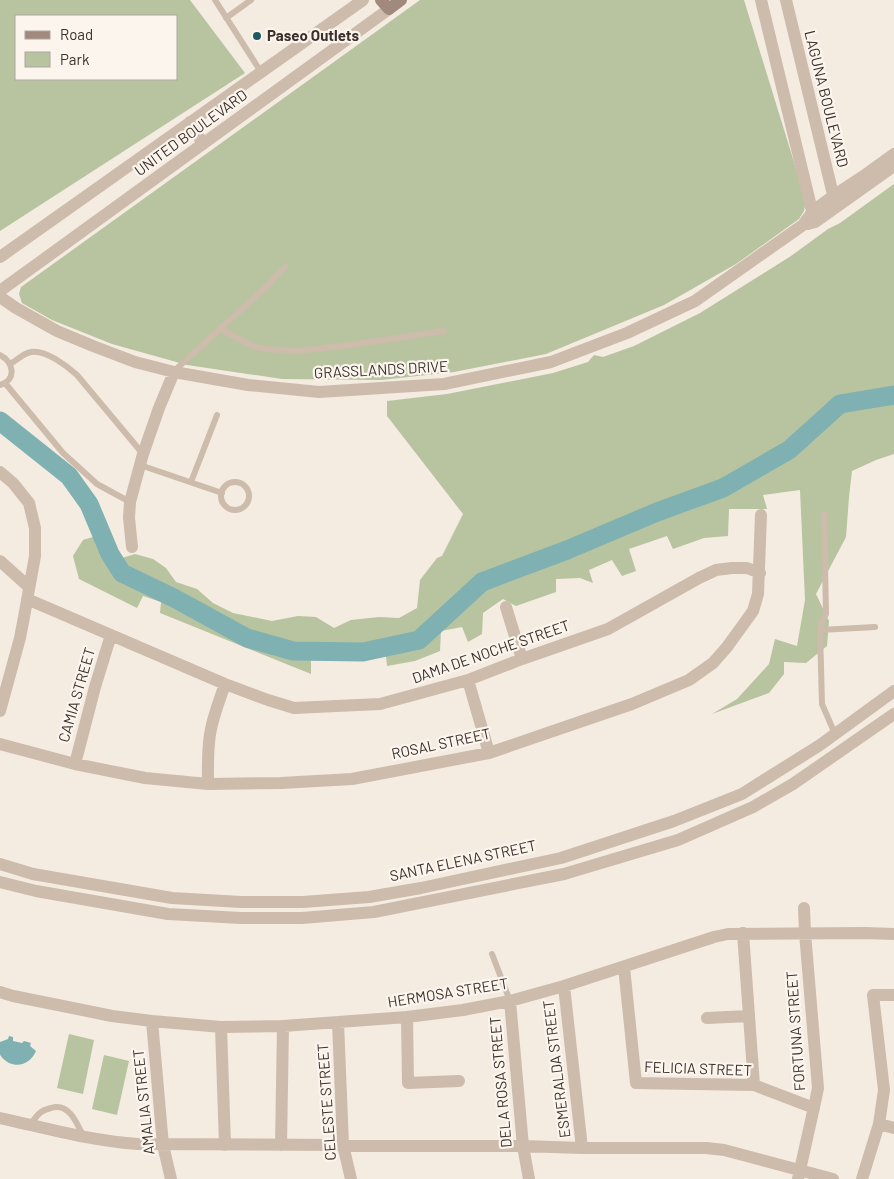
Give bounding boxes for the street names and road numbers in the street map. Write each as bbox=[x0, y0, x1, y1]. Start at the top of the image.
street label: LAGUNA BOULEVARD bbox=[801, 28, 853, 169]
street label: UNITED BOULEVARD bbox=[131, 85, 250, 179]
street label: GRASSLANDS DRIVE bbox=[313, 356, 448, 382]
street label: DAMA DE NOCHE STREET bbox=[409, 616, 572, 687]
street label: CAMIA STREET bbox=[54, 645, 98, 744]
street label: ROSAL STREET bbox=[390, 724, 492, 762]
street label: SANTA ELENA STREET bbox=[388, 836, 538, 884]
street label: FORTUNA STREET bbox=[782, 970, 808, 1092]
street label: HERMOSA STREET bbox=[386, 974, 509, 1010]
street label: ESMERALDA STREET bbox=[539, 999, 573, 1139]
street label: DELA ROSA STREET bbox=[485, 1016, 515, 1149]
street label: CELESTE STREET bbox=[313, 1043, 339, 1161]
street label: AMALIA STREET bbox=[128, 1048, 158, 1156]
street label: FELICIA STREET bbox=[644, 1057, 752, 1079]

